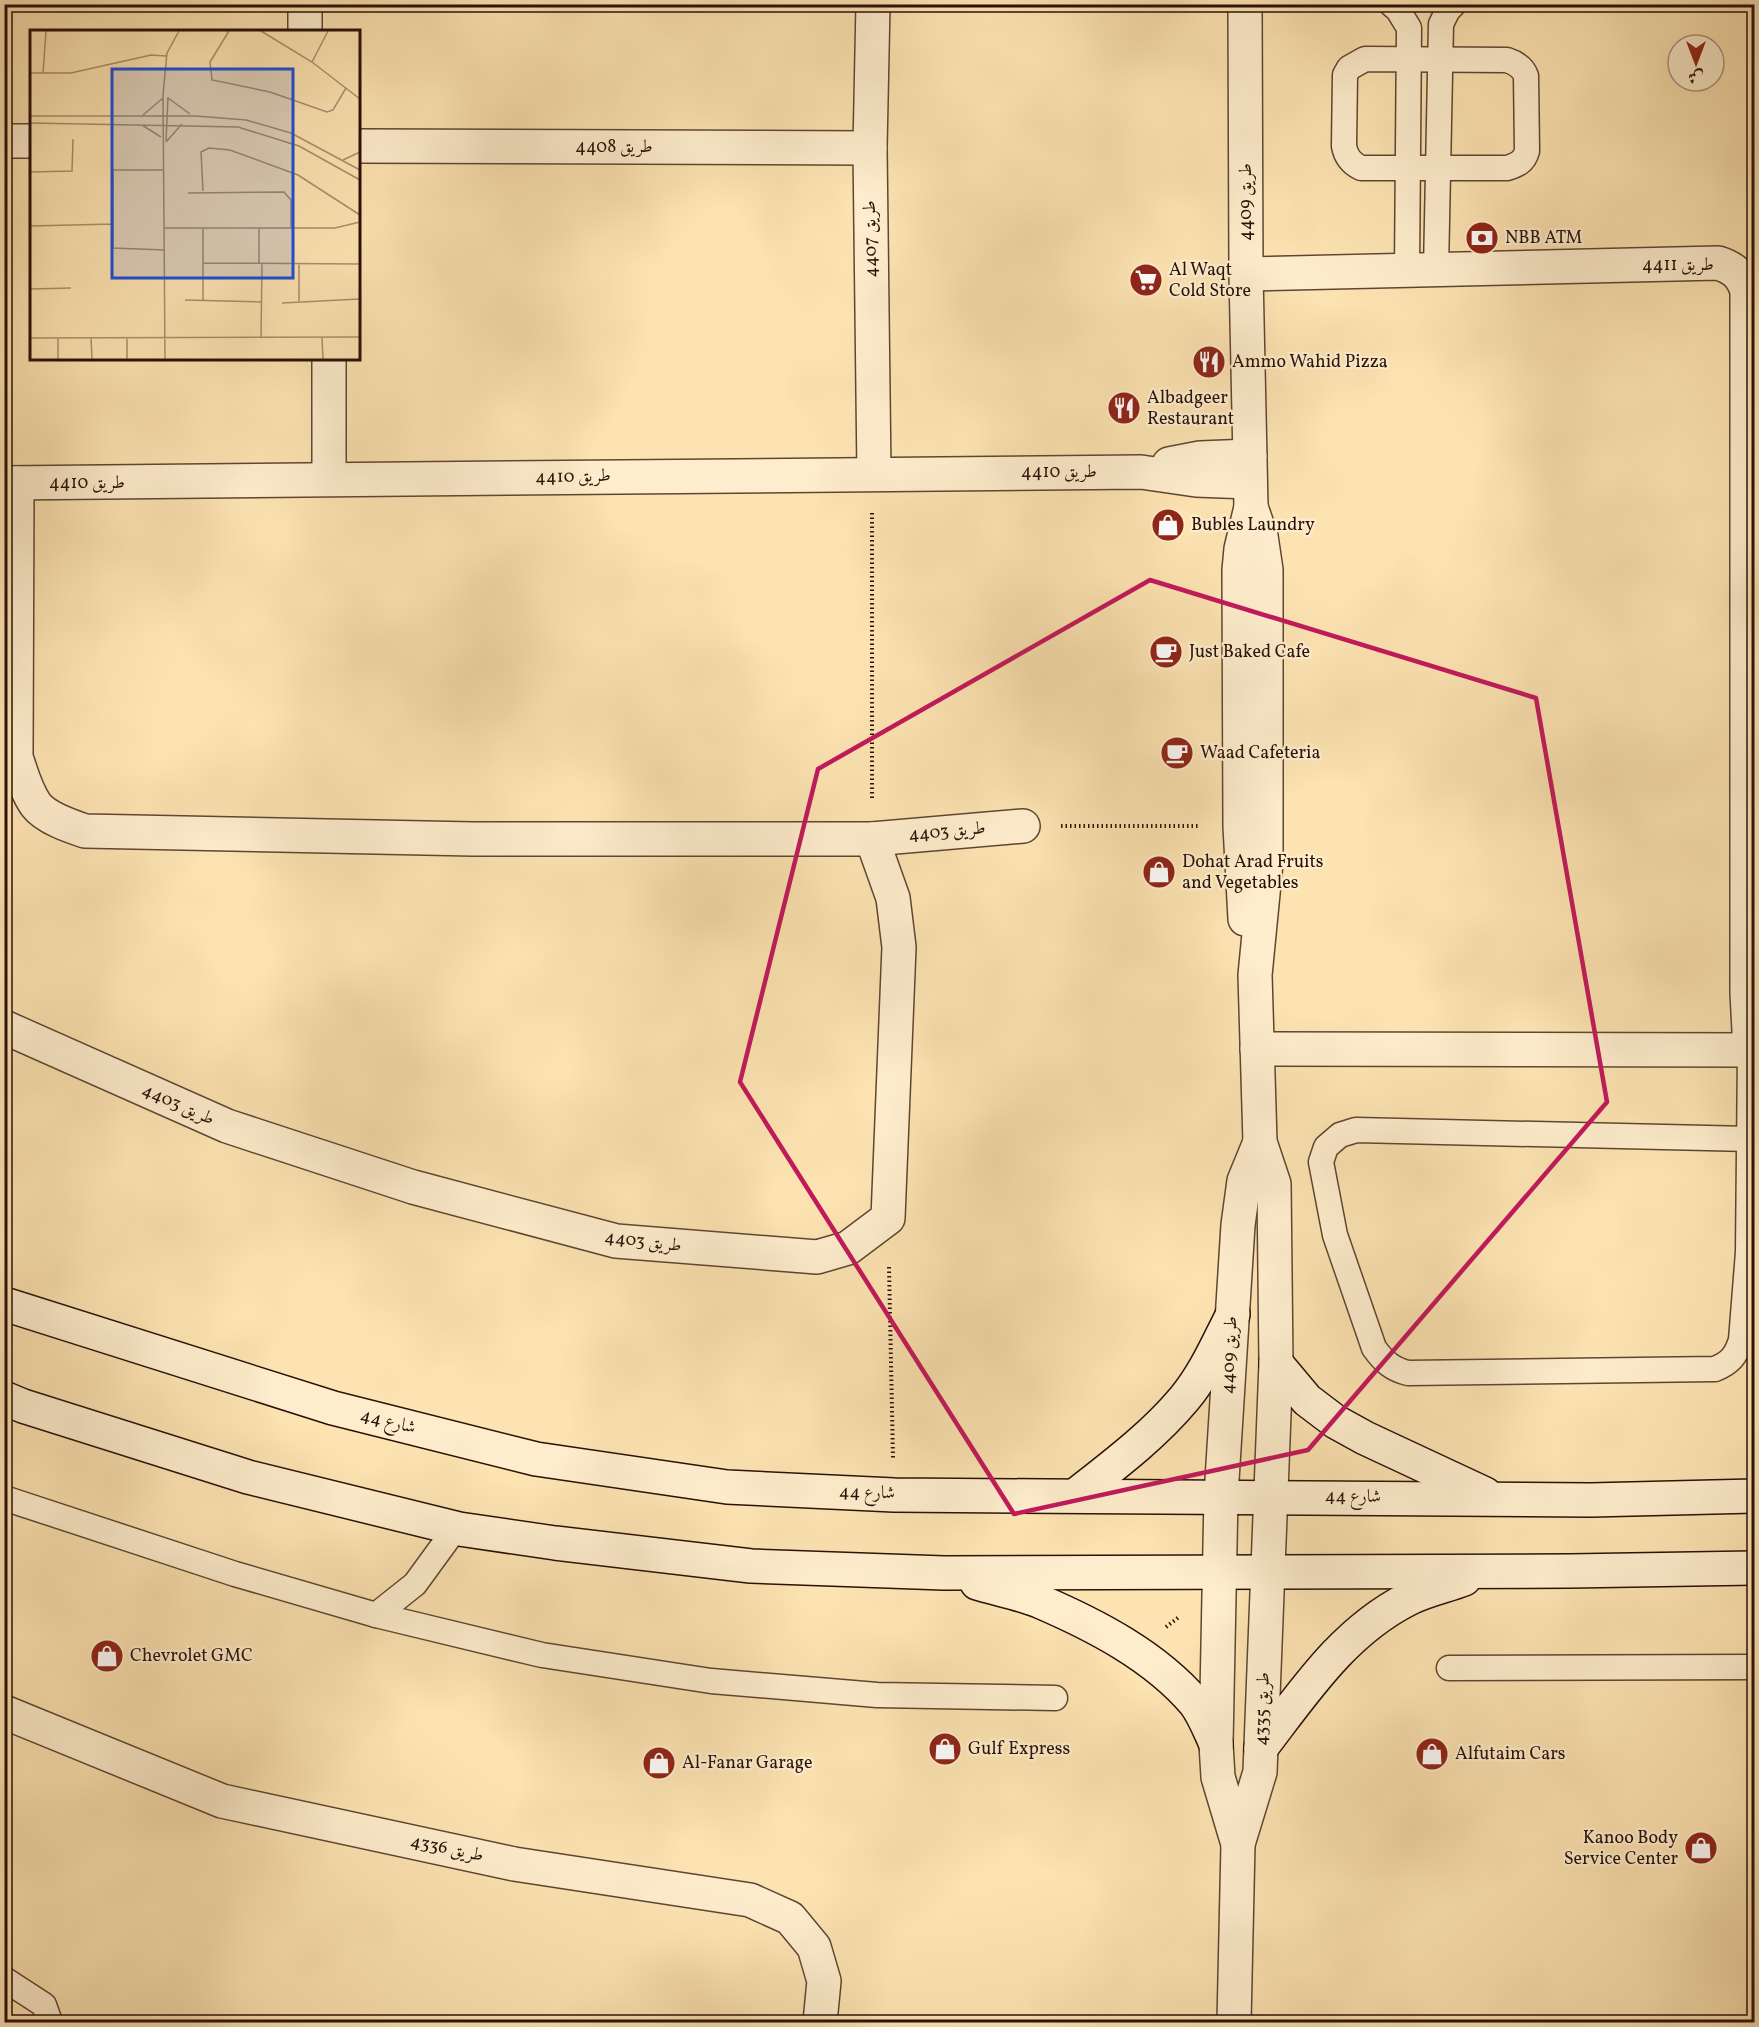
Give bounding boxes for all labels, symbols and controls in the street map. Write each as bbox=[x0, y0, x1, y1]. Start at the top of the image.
inset map bbox=[30, 30, 360, 360]
north arrow bbox=[1666, 33, 1726, 93]
text: ش bbox=[1688, 65, 1704, 87]
street label: طريق 4408 bbox=[575, 135, 653, 160]
street label: طريق 4409 bbox=[1234, 163, 1259, 241]
street label: طريق 4407 bbox=[858, 200, 884, 278]
bank icon: NBB ATM bbox=[1464, 220, 1500, 256]
place label: NBB ATM bbox=[1505, 226, 1583, 251]
street label: طريق 4411 bbox=[1642, 253, 1714, 278]
place label: Al Waqt Cold Store bbox=[1169, 258, 1251, 304]
supermarket icon: Al Waqt Cold Store bbox=[1128, 262, 1164, 298]
restaurant icon: Ammo Wahid Pizza bbox=[1191, 344, 1227, 380]
place label: Ammo Wahid Pizza bbox=[1232, 350, 1388, 375]
place label: Albadgeer Restaurant bbox=[1147, 386, 1234, 432]
restaurant icon: Albadgeer Restaurant bbox=[1106, 390, 1142, 426]
street label: طريق 4410 bbox=[1021, 460, 1097, 485]
street label: طريق 4410 bbox=[535, 464, 611, 490]
street label: طريق 4410 bbox=[49, 471, 125, 496]
shop icon: Bubles Laundry bbox=[1150, 507, 1186, 543]
place label: Bubles Laundry bbox=[1191, 513, 1315, 538]
cafe icon: Just Baked Cafe bbox=[1148, 634, 1184, 670]
place label: Just Baked Cafe bbox=[1189, 640, 1310, 665]
cafe icon: Waad Cafeteria bbox=[1159, 735, 1195, 771]
place label: Waad Cafeteria bbox=[1200, 741, 1321, 766]
street label: طريق 4403 bbox=[907, 816, 987, 848]
place label: Dohat Arad Fruits and Vegetables bbox=[1182, 850, 1324, 896]
shop icon: Dohat Arad Fruits and Vegetables bbox=[1141, 854, 1177, 890]
street label: طريق 4403 bbox=[138, 1078, 218, 1132]
street label: طريق 4403 bbox=[603, 1225, 683, 1259]
street label: طريق 4409 bbox=[1215, 1315, 1245, 1395]
street label: شارع 44 bbox=[357, 1403, 418, 1442]
street label: شارع 44 bbox=[838, 1480, 896, 1507]
street label: شارع 44 bbox=[1325, 1484, 1381, 1511]
shop icon: Chevrolet GMC bbox=[89, 1638, 125, 1674]
place label: Chevrolet GMC bbox=[130, 1644, 253, 1669]
street label: طريق 4335 bbox=[1249, 1672, 1277, 1746]
shop icon: Gulf Express bbox=[927, 1731, 963, 1767]
shop icon: Alfutaim Cars bbox=[1414, 1736, 1450, 1772]
place label: Gulf Express bbox=[968, 1737, 1070, 1762]
place label: Alfutaim Cars bbox=[1455, 1742, 1566, 1767]
shop icon: Al-Fanar Garage bbox=[641, 1745, 677, 1781]
place label: Al-Fanar Garage bbox=[682, 1751, 812, 1776]
place label: Kanoo Body Service Center bbox=[1564, 1826, 1678, 1872]
street label: طريق 4336 bbox=[408, 1829, 486, 1869]
shop icon: Kanoo Body Service Center bbox=[1683, 1830, 1719, 1866]

